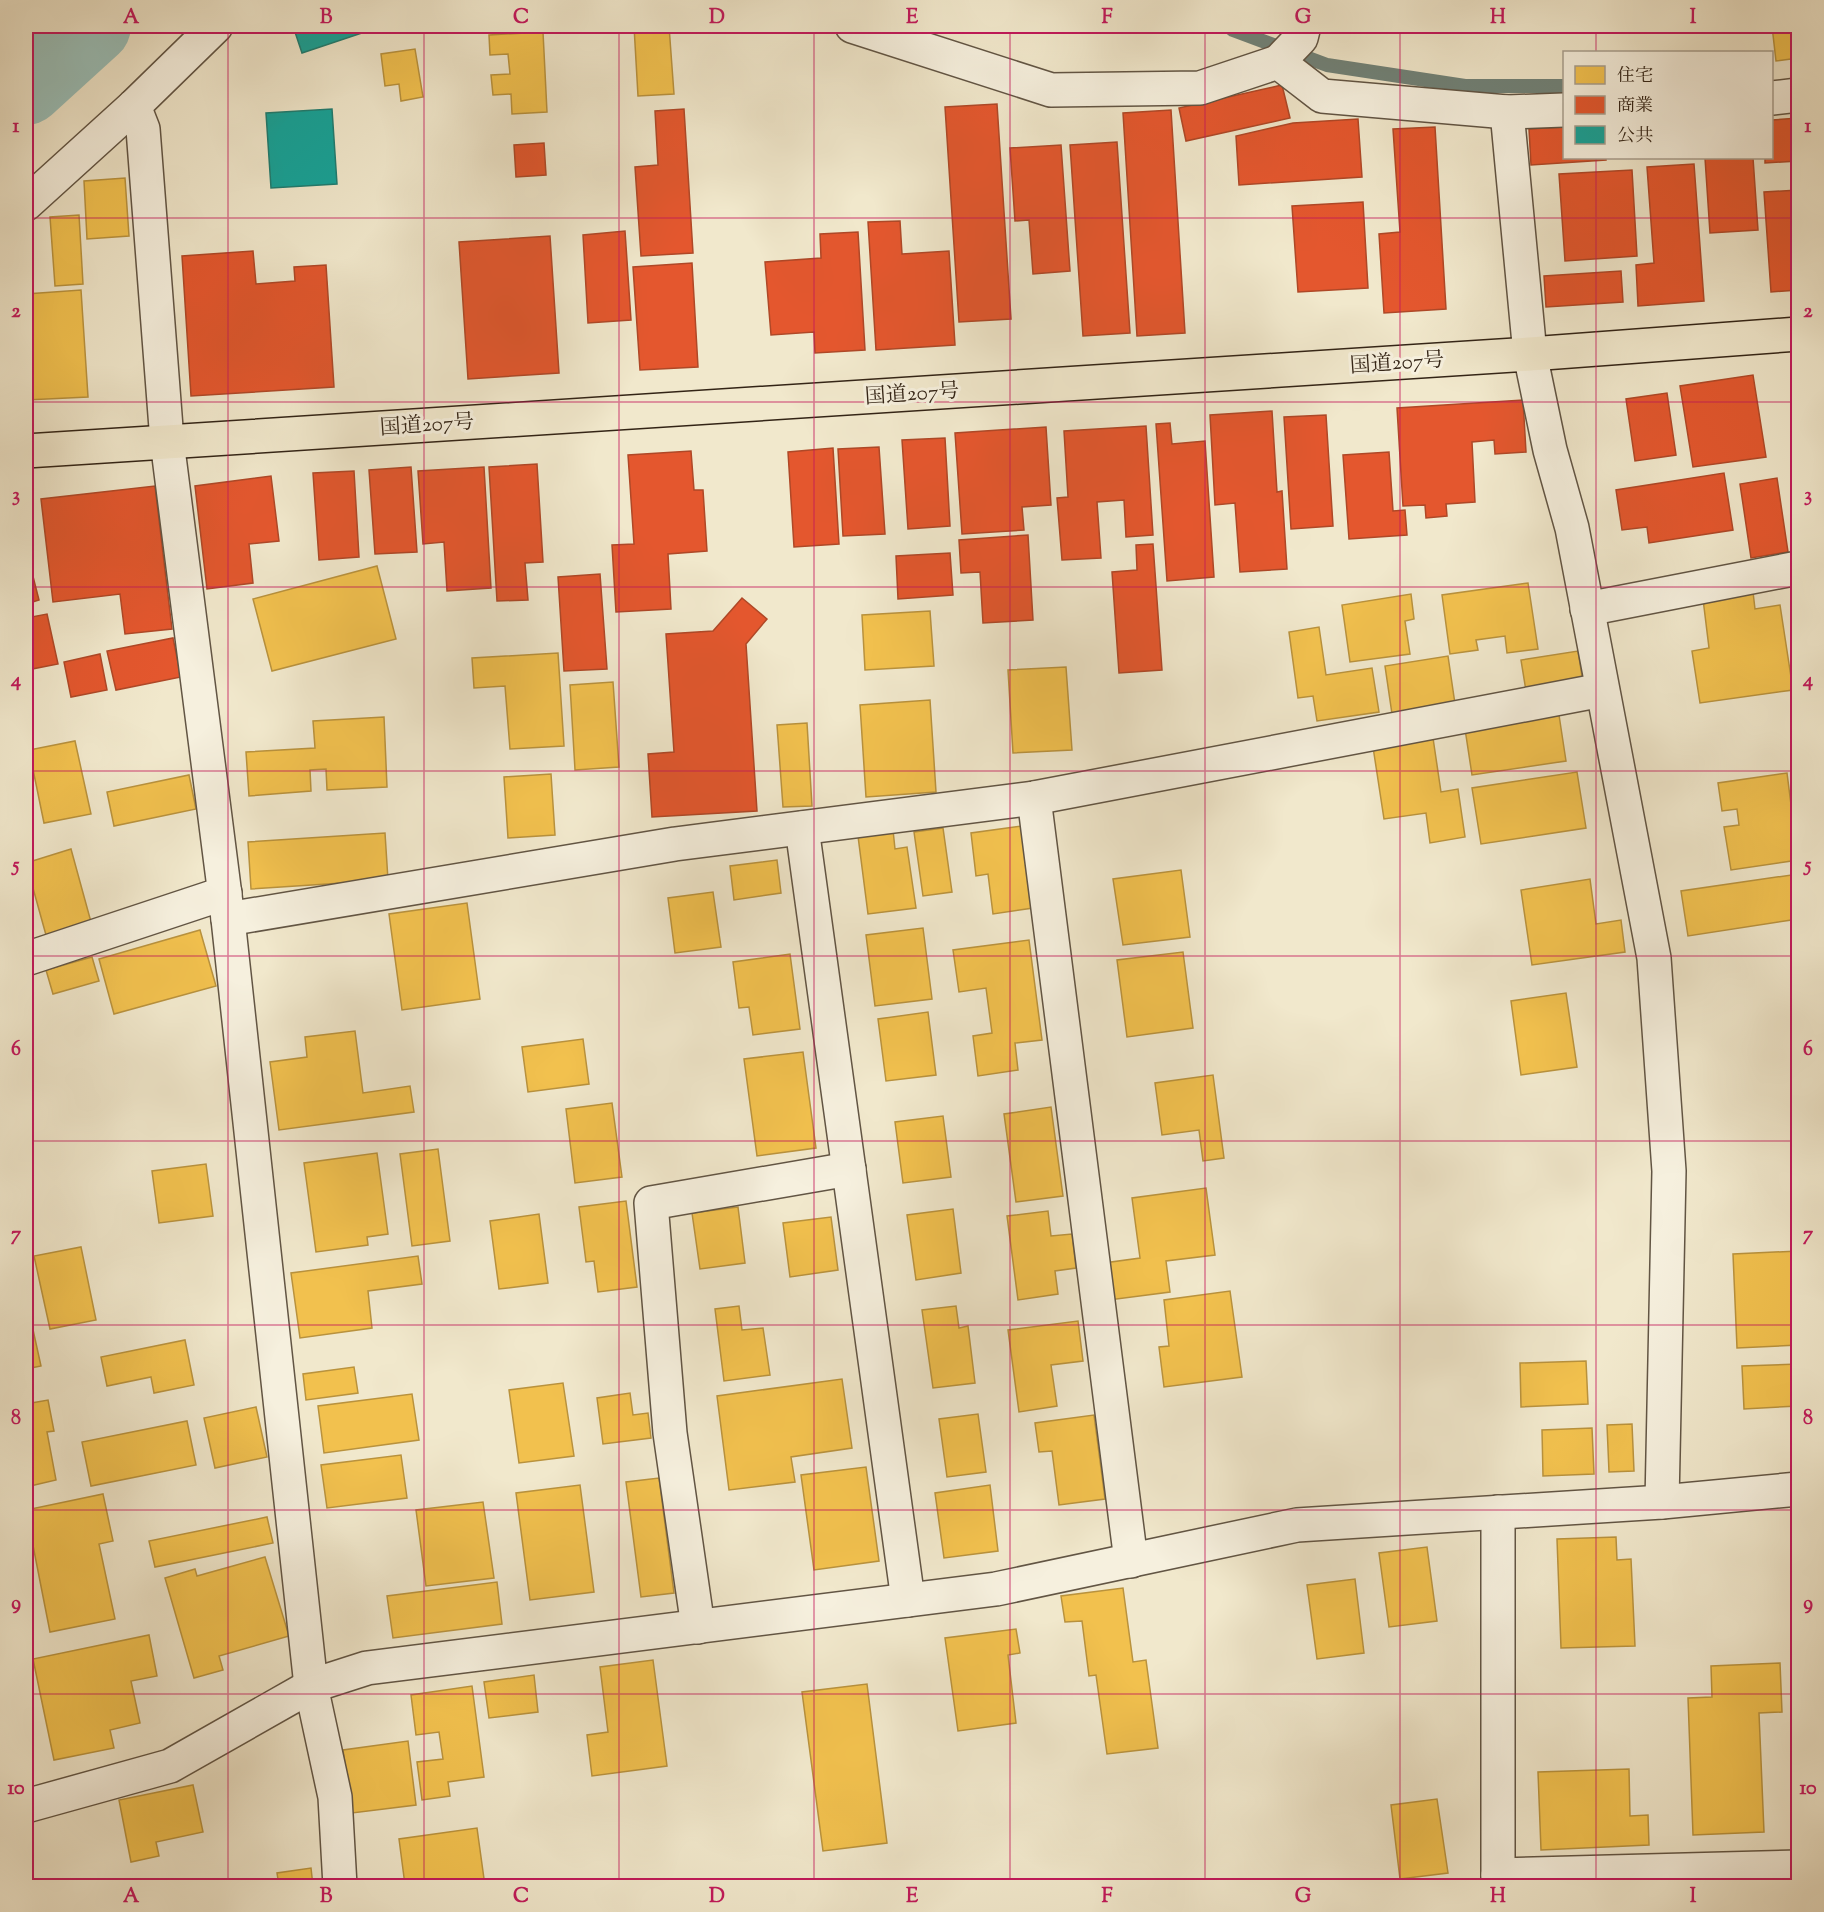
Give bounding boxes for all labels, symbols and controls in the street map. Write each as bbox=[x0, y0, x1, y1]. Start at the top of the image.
text: A bbox=[123, 4, 140, 33]
text: B bbox=[320, 4, 333, 33]
text: C bbox=[513, 4, 529, 33]
text: D bbox=[709, 4, 725, 33]
text: E bbox=[906, 4, 919, 33]
text: F bbox=[1101, 4, 1113, 33]
text: G bbox=[1295, 4, 1312, 33]
text: H bbox=[1490, 4, 1506, 33]
text: I bbox=[1690, 4, 1697, 33]
legend bbox=[1563, 51, 1773, 159]
text: 住宅 bbox=[1617, 64, 1653, 90]
text: 商業 bbox=[1617, 94, 1653, 120]
text: 1 bbox=[13, 113, 20, 142]
text: 1 bbox=[1805, 113, 1812, 142]
text: 公共 bbox=[1617, 124, 1653, 150]
text: 2 bbox=[11, 298, 21, 327]
text: 2 bbox=[1803, 298, 1813, 327]
street label: 国道207号 bbox=[1349, 346, 1445, 382]
street label: 国道207号 bbox=[864, 377, 960, 413]
street label: 国道207号 bbox=[379, 408, 475, 444]
text: 3 bbox=[12, 482, 20, 511]
text: 3 bbox=[1804, 482, 1812, 511]
text: 4 bbox=[10, 667, 21, 696]
text: 4 bbox=[1802, 667, 1813, 696]
text: 5 bbox=[11, 852, 20, 881]
text: 5 bbox=[1803, 852, 1812, 881]
text: 6 bbox=[11, 1036, 21, 1065]
text: 6 bbox=[1803, 1036, 1813, 1065]
text: 7 bbox=[11, 1221, 22, 1250]
text: 7 bbox=[1803, 1221, 1814, 1250]
text: 8 bbox=[11, 1405, 21, 1434]
text: 8 bbox=[1803, 1405, 1813, 1434]
text: 9 bbox=[11, 1590, 21, 1619]
text: 9 bbox=[1803, 1590, 1813, 1619]
text: 10 bbox=[7, 1775, 25, 1804]
text: 10 bbox=[1799, 1775, 1817, 1804]
text: A bbox=[123, 1883, 140, 1912]
text: B bbox=[320, 1883, 333, 1912]
text: C bbox=[513, 1883, 529, 1912]
text: D bbox=[709, 1883, 725, 1912]
text: E bbox=[906, 1883, 919, 1912]
text: F bbox=[1101, 1883, 1113, 1912]
text: G bbox=[1295, 1883, 1312, 1912]
text: H bbox=[1490, 1883, 1506, 1912]
text: I bbox=[1690, 1883, 1697, 1912]

